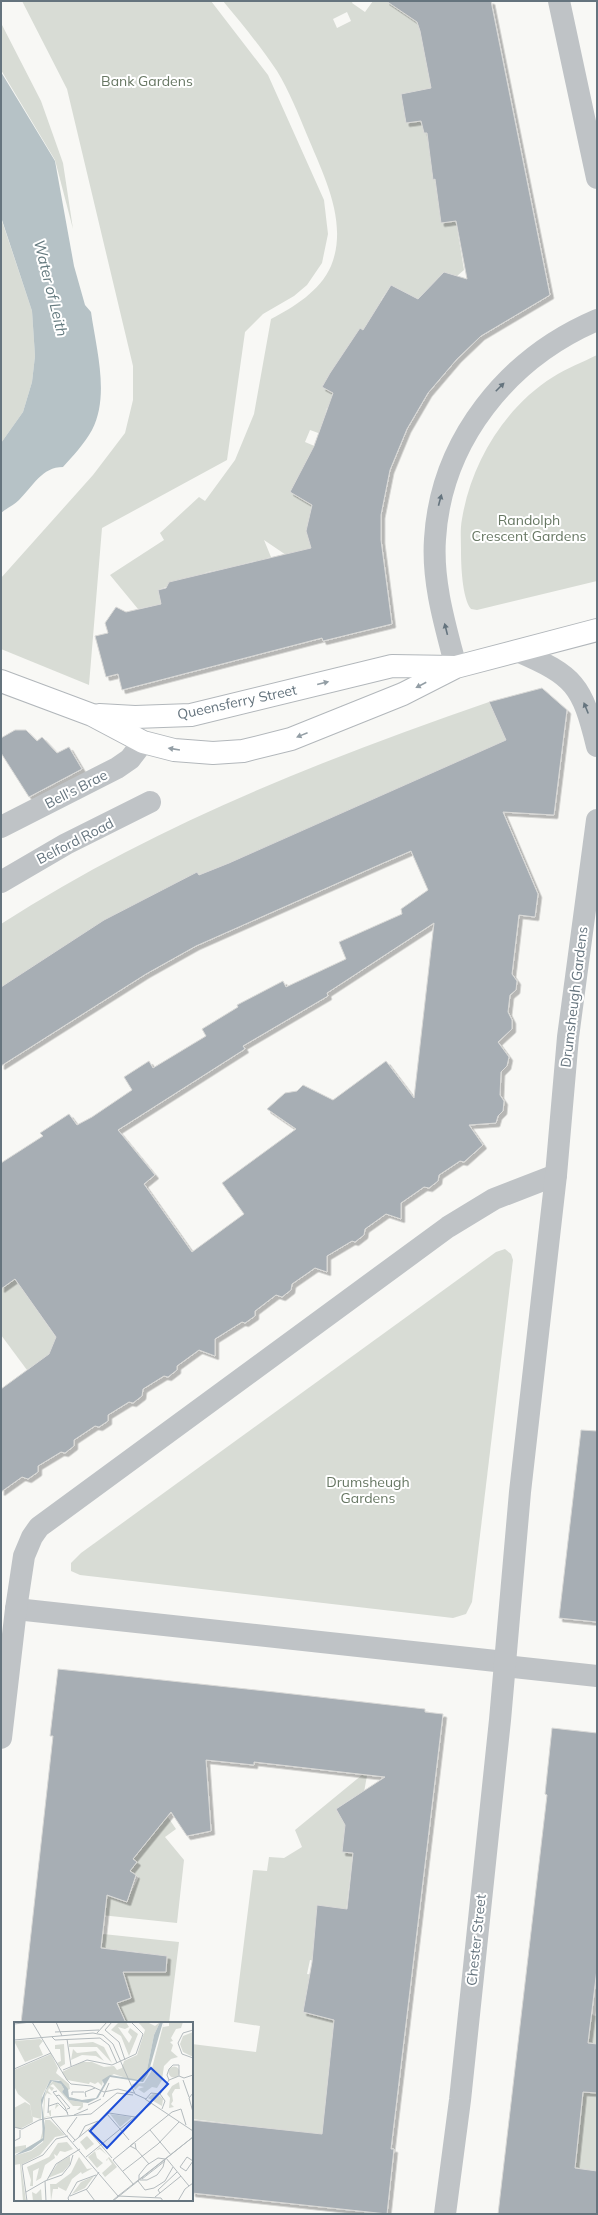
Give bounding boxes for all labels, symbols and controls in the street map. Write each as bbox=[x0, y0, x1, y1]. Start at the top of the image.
park label: Bank Gardens bbox=[101, 72, 193, 90]
water label: Water of Leith bbox=[30, 238, 72, 338]
one-way arrow bbox=[495, 382, 505, 392]
one-way arrow bbox=[438, 494, 444, 507]
park label: Randolph Crescent Gardens bbox=[471, 511, 587, 545]
one-way arrow bbox=[443, 623, 449, 635]
one-way arrow bbox=[317, 679, 329, 685]
street label: Queensferry Street bbox=[176, 681, 299, 723]
one-way arrow bbox=[416, 682, 427, 688]
one-way arrow bbox=[583, 702, 589, 714]
one-way arrow bbox=[295, 733, 307, 739]
one-way arrow bbox=[168, 746, 180, 752]
street label: Bell's Brae bbox=[42, 766, 110, 812]
street label: Belford Road bbox=[33, 814, 117, 868]
street label: Drumsheugh Gardens bbox=[556, 925, 592, 1068]
park label: Drumsheugh Gardens bbox=[326, 1473, 410, 1507]
street label: Chester Street bbox=[462, 1893, 490, 1987]
inset map bbox=[14, 2022, 193, 2201]

